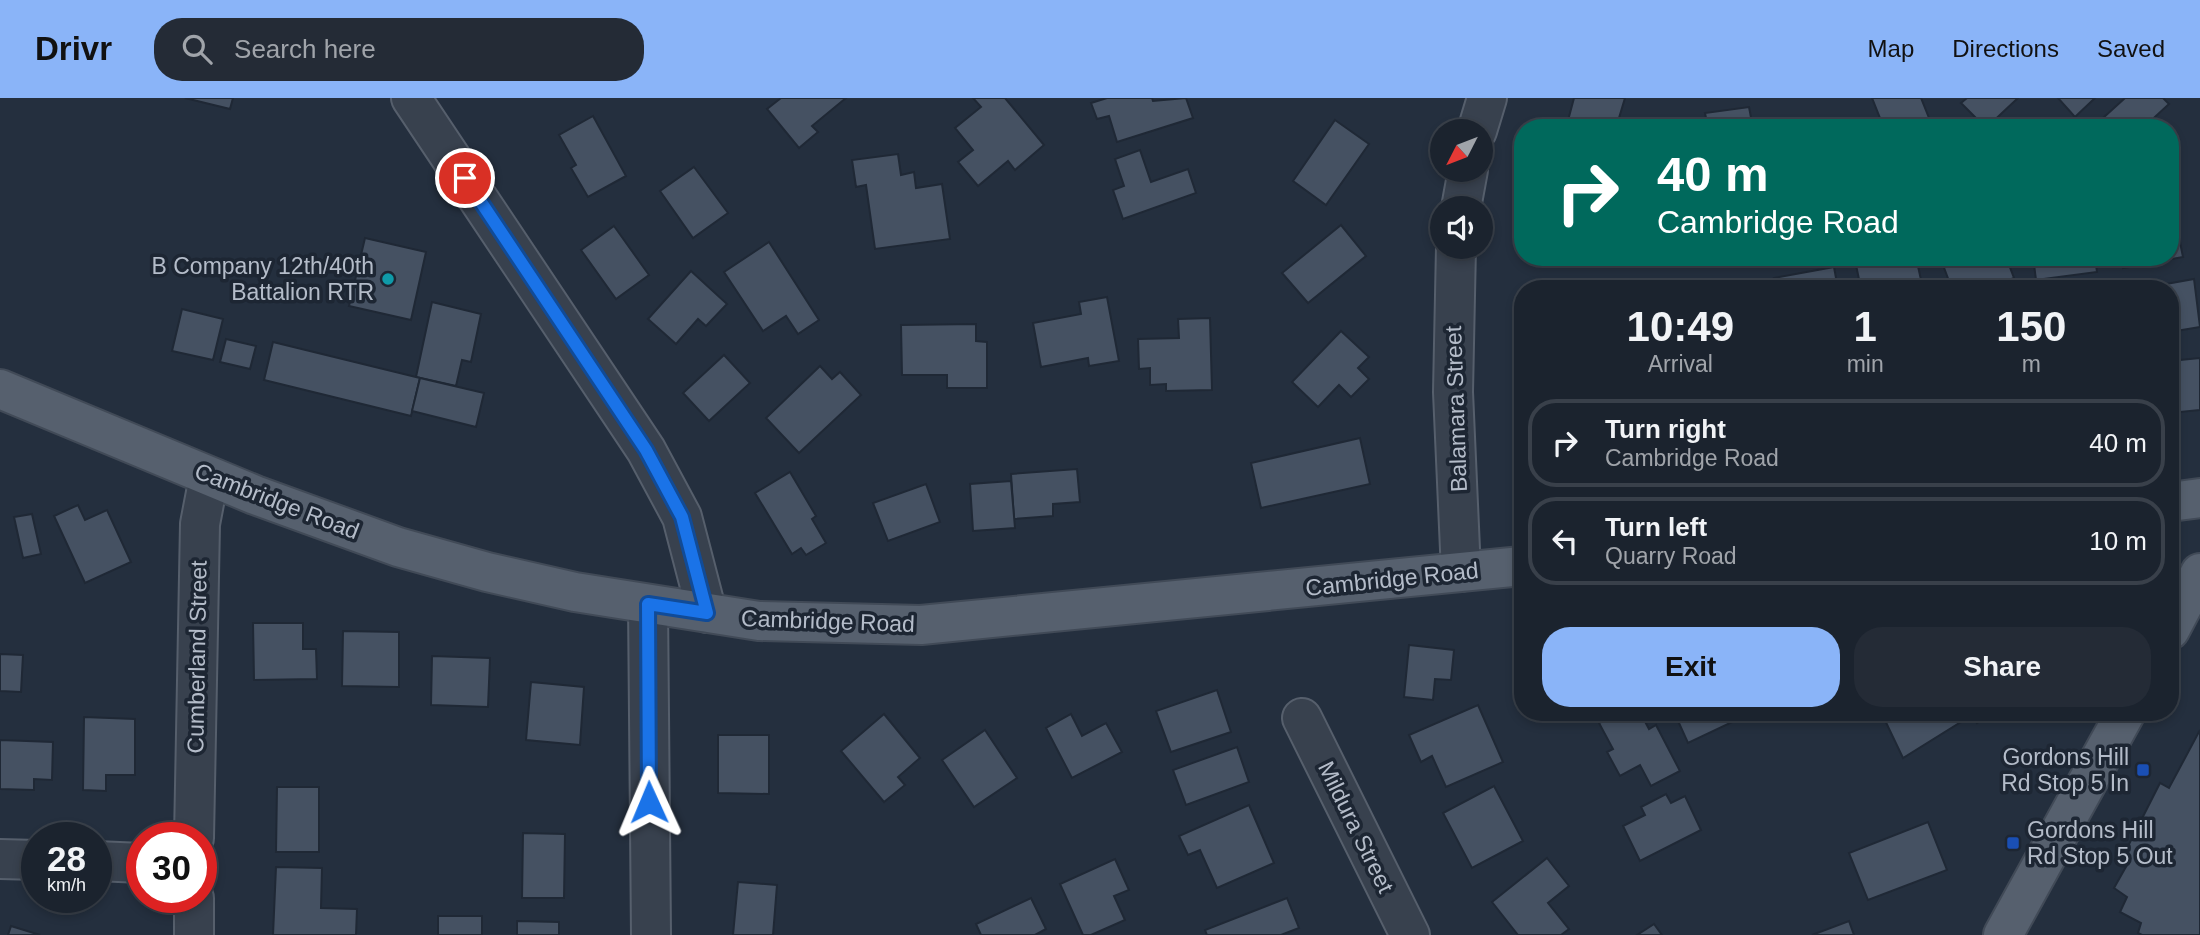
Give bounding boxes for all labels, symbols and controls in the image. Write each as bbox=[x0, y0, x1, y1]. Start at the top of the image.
search box bbox=[154, 18, 644, 81]
text: Drivr bbox=[35, 30, 112, 67]
icon: search bbox=[178, 30, 216, 68]
text: Search here bbox=[234, 34, 376, 64]
text: Map bbox=[1868, 35, 1914, 62]
text: Directions bbox=[1952, 35, 2059, 62]
text: Saved bbox=[2097, 35, 2165, 62]
north arrow bbox=[1430, 119, 1493, 182]
map controls bbox=[1430, 119, 1493, 259]
icon: right bbox=[1542, 147, 1633, 238]
text: 40 m bbox=[1657, 147, 1769, 201]
pin bbox=[435, 148, 495, 208]
icon: arrive bbox=[446, 159, 484, 197]
button: sound bbox=[1430, 196, 1493, 259]
text: Cambridge Road bbox=[1657, 204, 1899, 240]
place label: B Company 12th/40th Battalion RTR bbox=[152, 253, 374, 305]
marker: B Company 12th/40th Battalion RTR bbox=[380, 271, 396, 287]
text: 10:49 bbox=[1627, 303, 1734, 350]
text: 1 bbox=[1853, 303, 1877, 350]
text: 150 bbox=[1996, 303, 2066, 350]
street label: Balamara Street bbox=[1440, 325, 1472, 493]
text: Arrival bbox=[1648, 351, 1713, 377]
text: min bbox=[1847, 351, 1884, 377]
text: m bbox=[2022, 351, 2041, 377]
text: Turn right bbox=[1605, 414, 1726, 444]
icon: right bbox=[1546, 424, 1584, 462]
text: 40 m bbox=[2089, 428, 2147, 458]
text: Cambridge Road bbox=[1605, 445, 1779, 471]
street label: Cambridge Road bbox=[191, 458, 363, 544]
text: Turn left bbox=[1605, 512, 1707, 542]
icon: left bbox=[1546, 522, 1584, 560]
text: 10 m bbox=[2089, 526, 2147, 556]
text: Quarry Road bbox=[1605, 543, 1737, 569]
street label: Cambridge Road bbox=[1304, 557, 1480, 601]
street label: Cumberland Street bbox=[182, 560, 212, 754]
street label: Cambridge Road bbox=[741, 605, 915, 637]
button: Exit bbox=[1542, 627, 1840, 707]
button: Share bbox=[1854, 627, 2151, 707]
place label: Gordons Hill Rd Stop 5 In bbox=[2001, 744, 2129, 796]
street label: Mildura Street bbox=[1313, 757, 1399, 898]
marker: Gordons Hill Rd Stop 5 In bbox=[2135, 762, 2151, 778]
position arrow bbox=[612, 765, 686, 839]
place label: Gordons Hill Rd Stop 5 Out bbox=[2027, 817, 2173, 869]
speed limit sign: 30 bbox=[126, 822, 217, 913]
marker: Gordons Hill Rd Stop 5 Out bbox=[2005, 835, 2021, 851]
text: 28 bbox=[47, 839, 86, 878]
text: km/h bbox=[47, 875, 86, 895]

